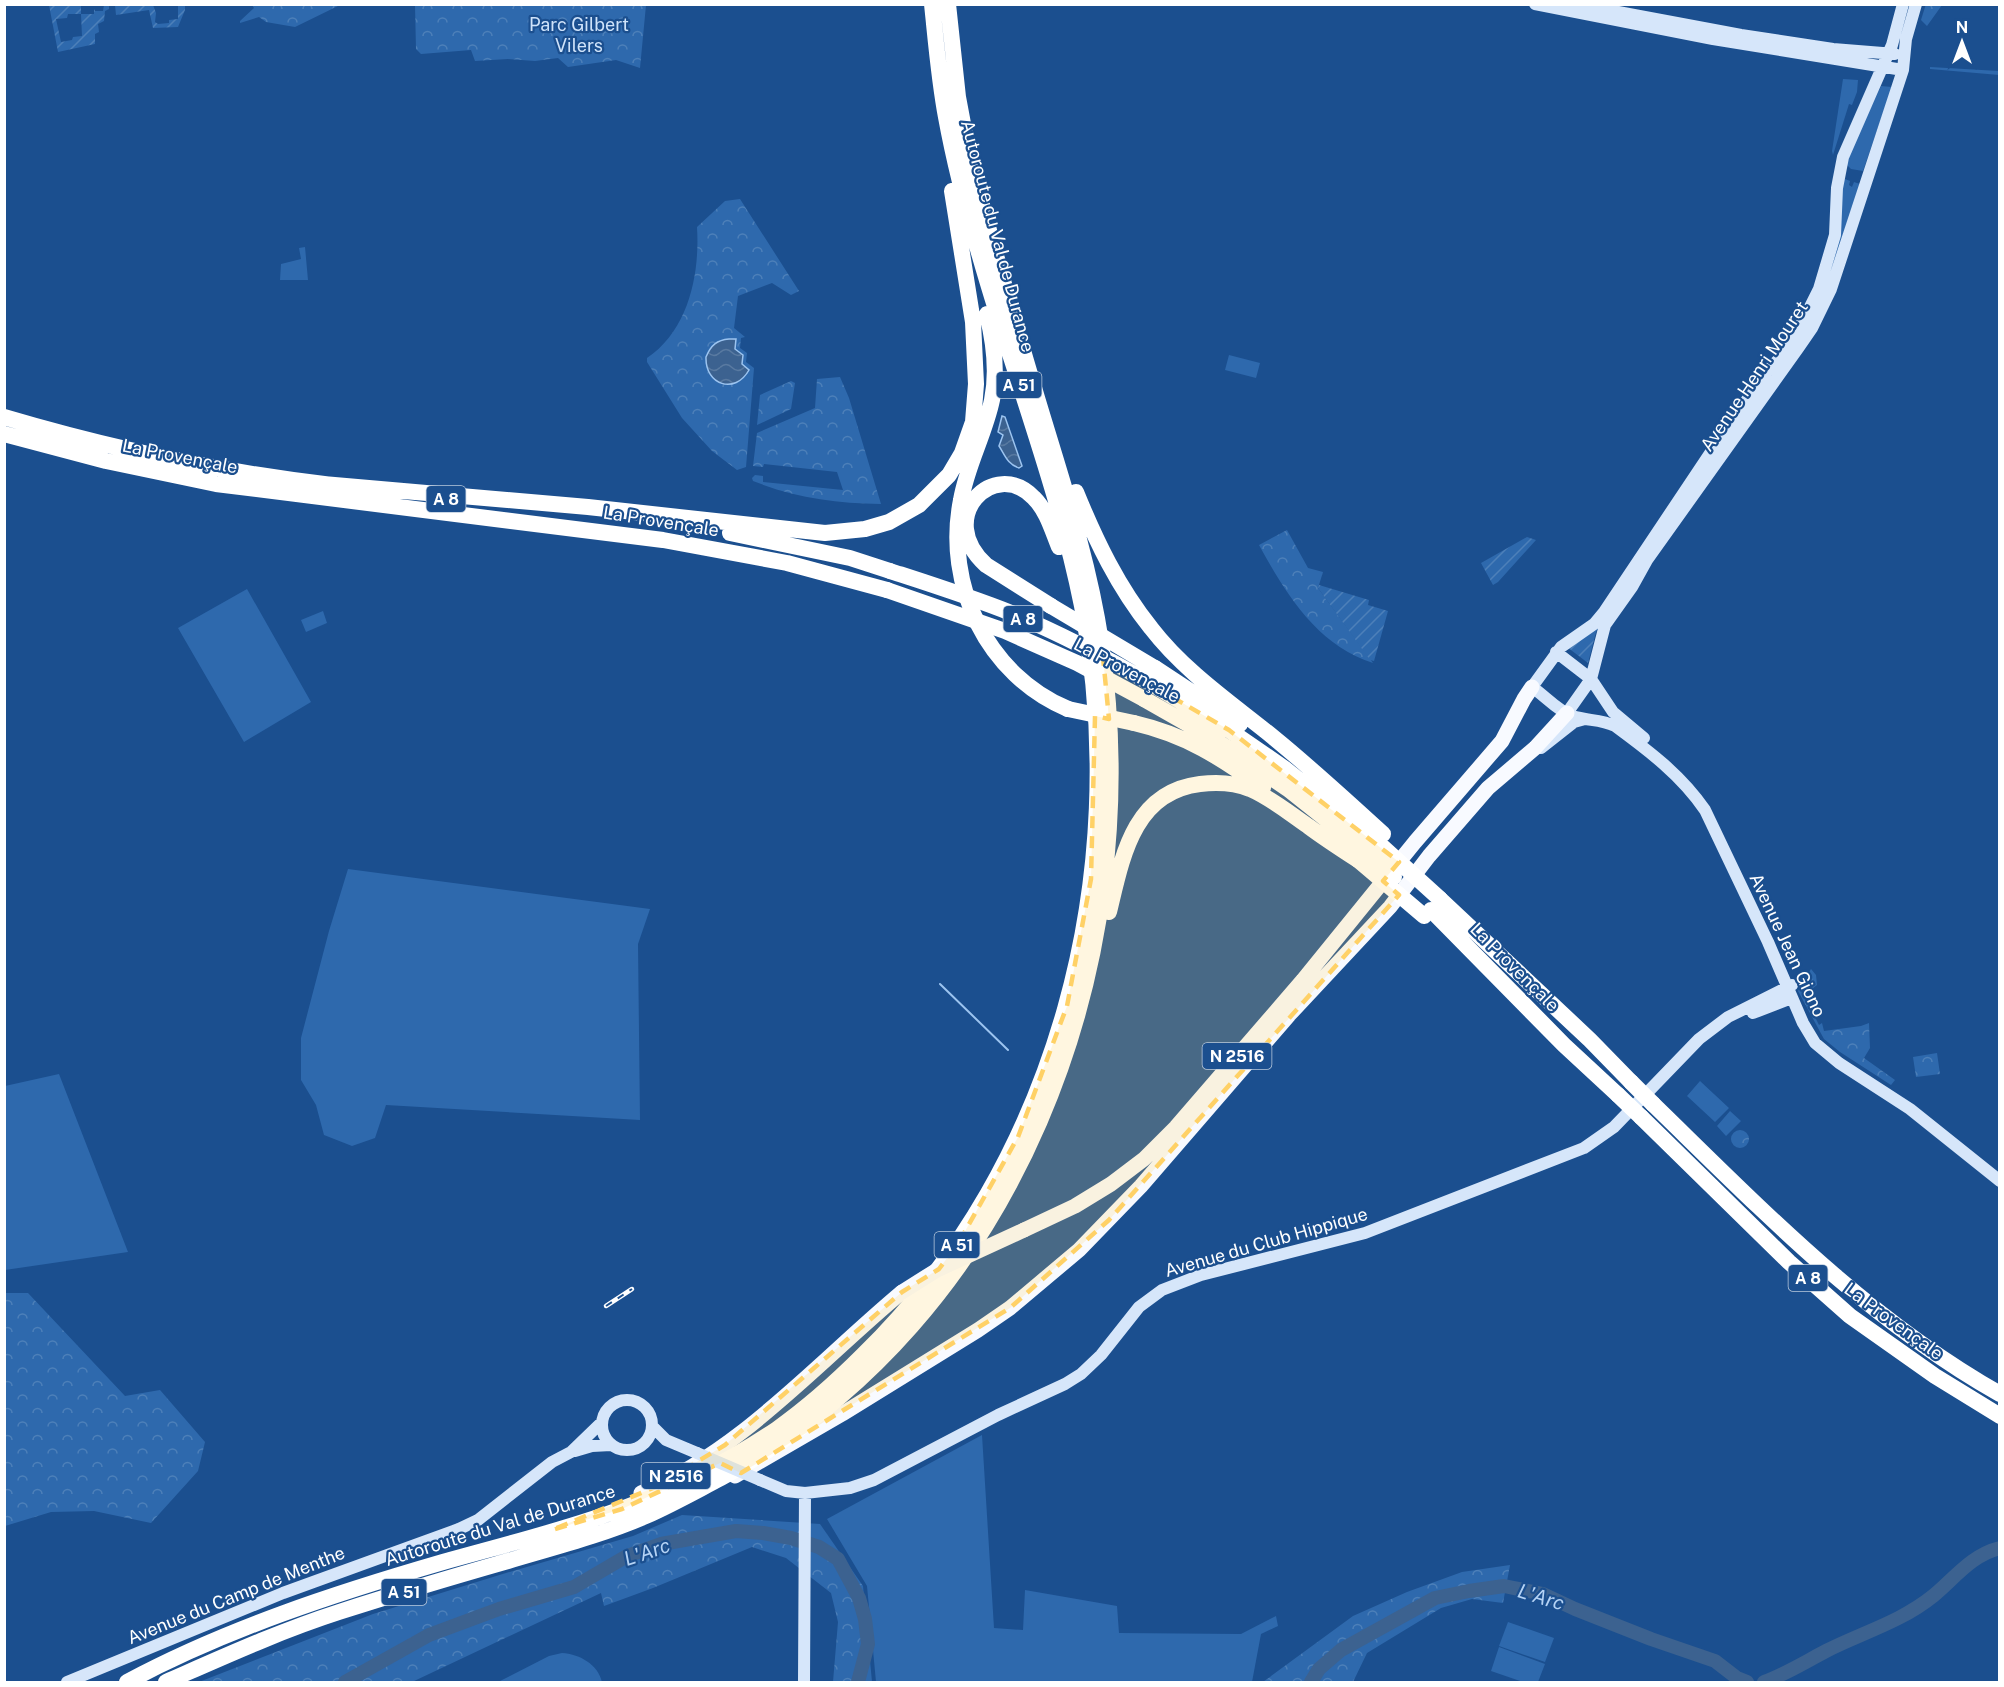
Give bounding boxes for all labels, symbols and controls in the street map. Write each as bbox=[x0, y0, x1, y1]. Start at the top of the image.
north arrow bbox=[1932, 12, 1992, 72]
park label: Parc Gilbert Vilers bbox=[529, 14, 629, 56]
text: N bbox=[1956, 18, 1968, 37]
street label: Autoroute du Val de Durance bbox=[957, 118, 1039, 354]
street label: Avenue Henri Mouret bbox=[1696, 297, 1812, 455]
road number: A 51 bbox=[996, 372, 1042, 398]
street label: La Provençale bbox=[121, 435, 239, 477]
road number: A 8 bbox=[426, 486, 466, 512]
street label: La Provençale bbox=[602, 501, 720, 541]
road number: A 8 bbox=[1004, 606, 1042, 632]
street label: La Provençale bbox=[1070, 633, 1184, 707]
street label: Avenue Jean Giono bbox=[1745, 870, 1831, 1020]
street label: La Provençale bbox=[1466, 918, 1564, 1016]
road number: N 2516 bbox=[1202, 1043, 1272, 1069]
street label: Avenue du Club Hippique bbox=[1162, 1203, 1370, 1281]
road number: A 51 bbox=[934, 1232, 980, 1258]
road number: A 8 bbox=[1788, 1265, 1828, 1291]
street label: La Provençale bbox=[1840, 1278, 1948, 1364]
road number: N 2516 bbox=[642, 1463, 710, 1489]
street label: Autoroute du Val de Durance bbox=[382, 1480, 618, 1570]
water label: L'Arc bbox=[621, 1533, 673, 1571]
street label: Avenue du Camp de Menthe bbox=[124, 1542, 348, 1648]
road number: A 51 bbox=[382, 1579, 426, 1605]
water label: L'Arc bbox=[1515, 1579, 1567, 1615]

